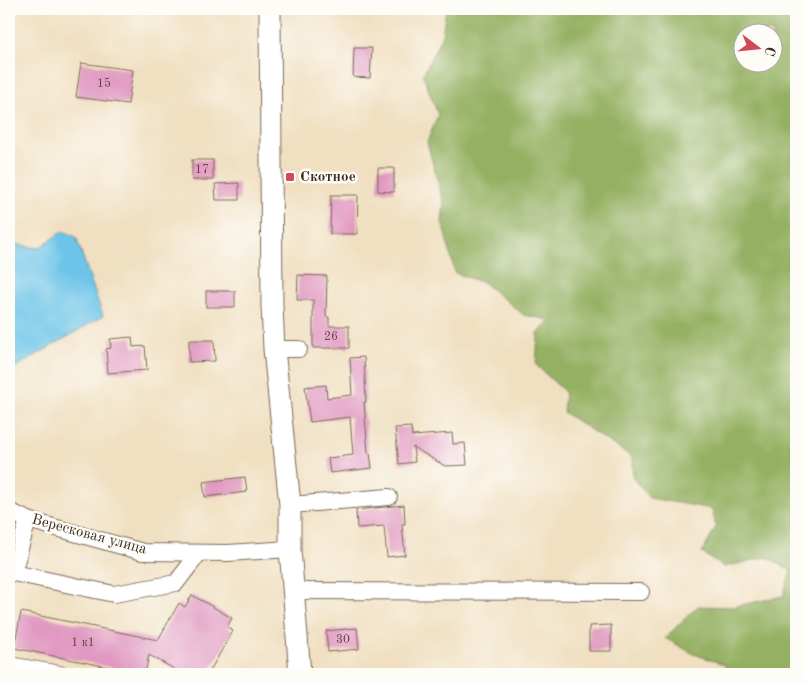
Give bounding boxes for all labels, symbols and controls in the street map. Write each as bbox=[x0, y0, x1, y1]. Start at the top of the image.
north arrow bbox=[732, 22, 782, 72]
text: С bbox=[762, 45, 778, 58]
house number: 15 bbox=[97, 77, 111, 90]
house number: 17 bbox=[195, 164, 209, 176]
place label: Скотное bbox=[300, 170, 356, 185]
marker: Скотное bbox=[284, 171, 296, 183]
house number: 26 bbox=[324, 331, 338, 343]
street label: Вересковая улица bbox=[30, 512, 149, 558]
house number: 30 bbox=[336, 634, 350, 646]
house number: 1 к1 bbox=[71, 637, 95, 649]

